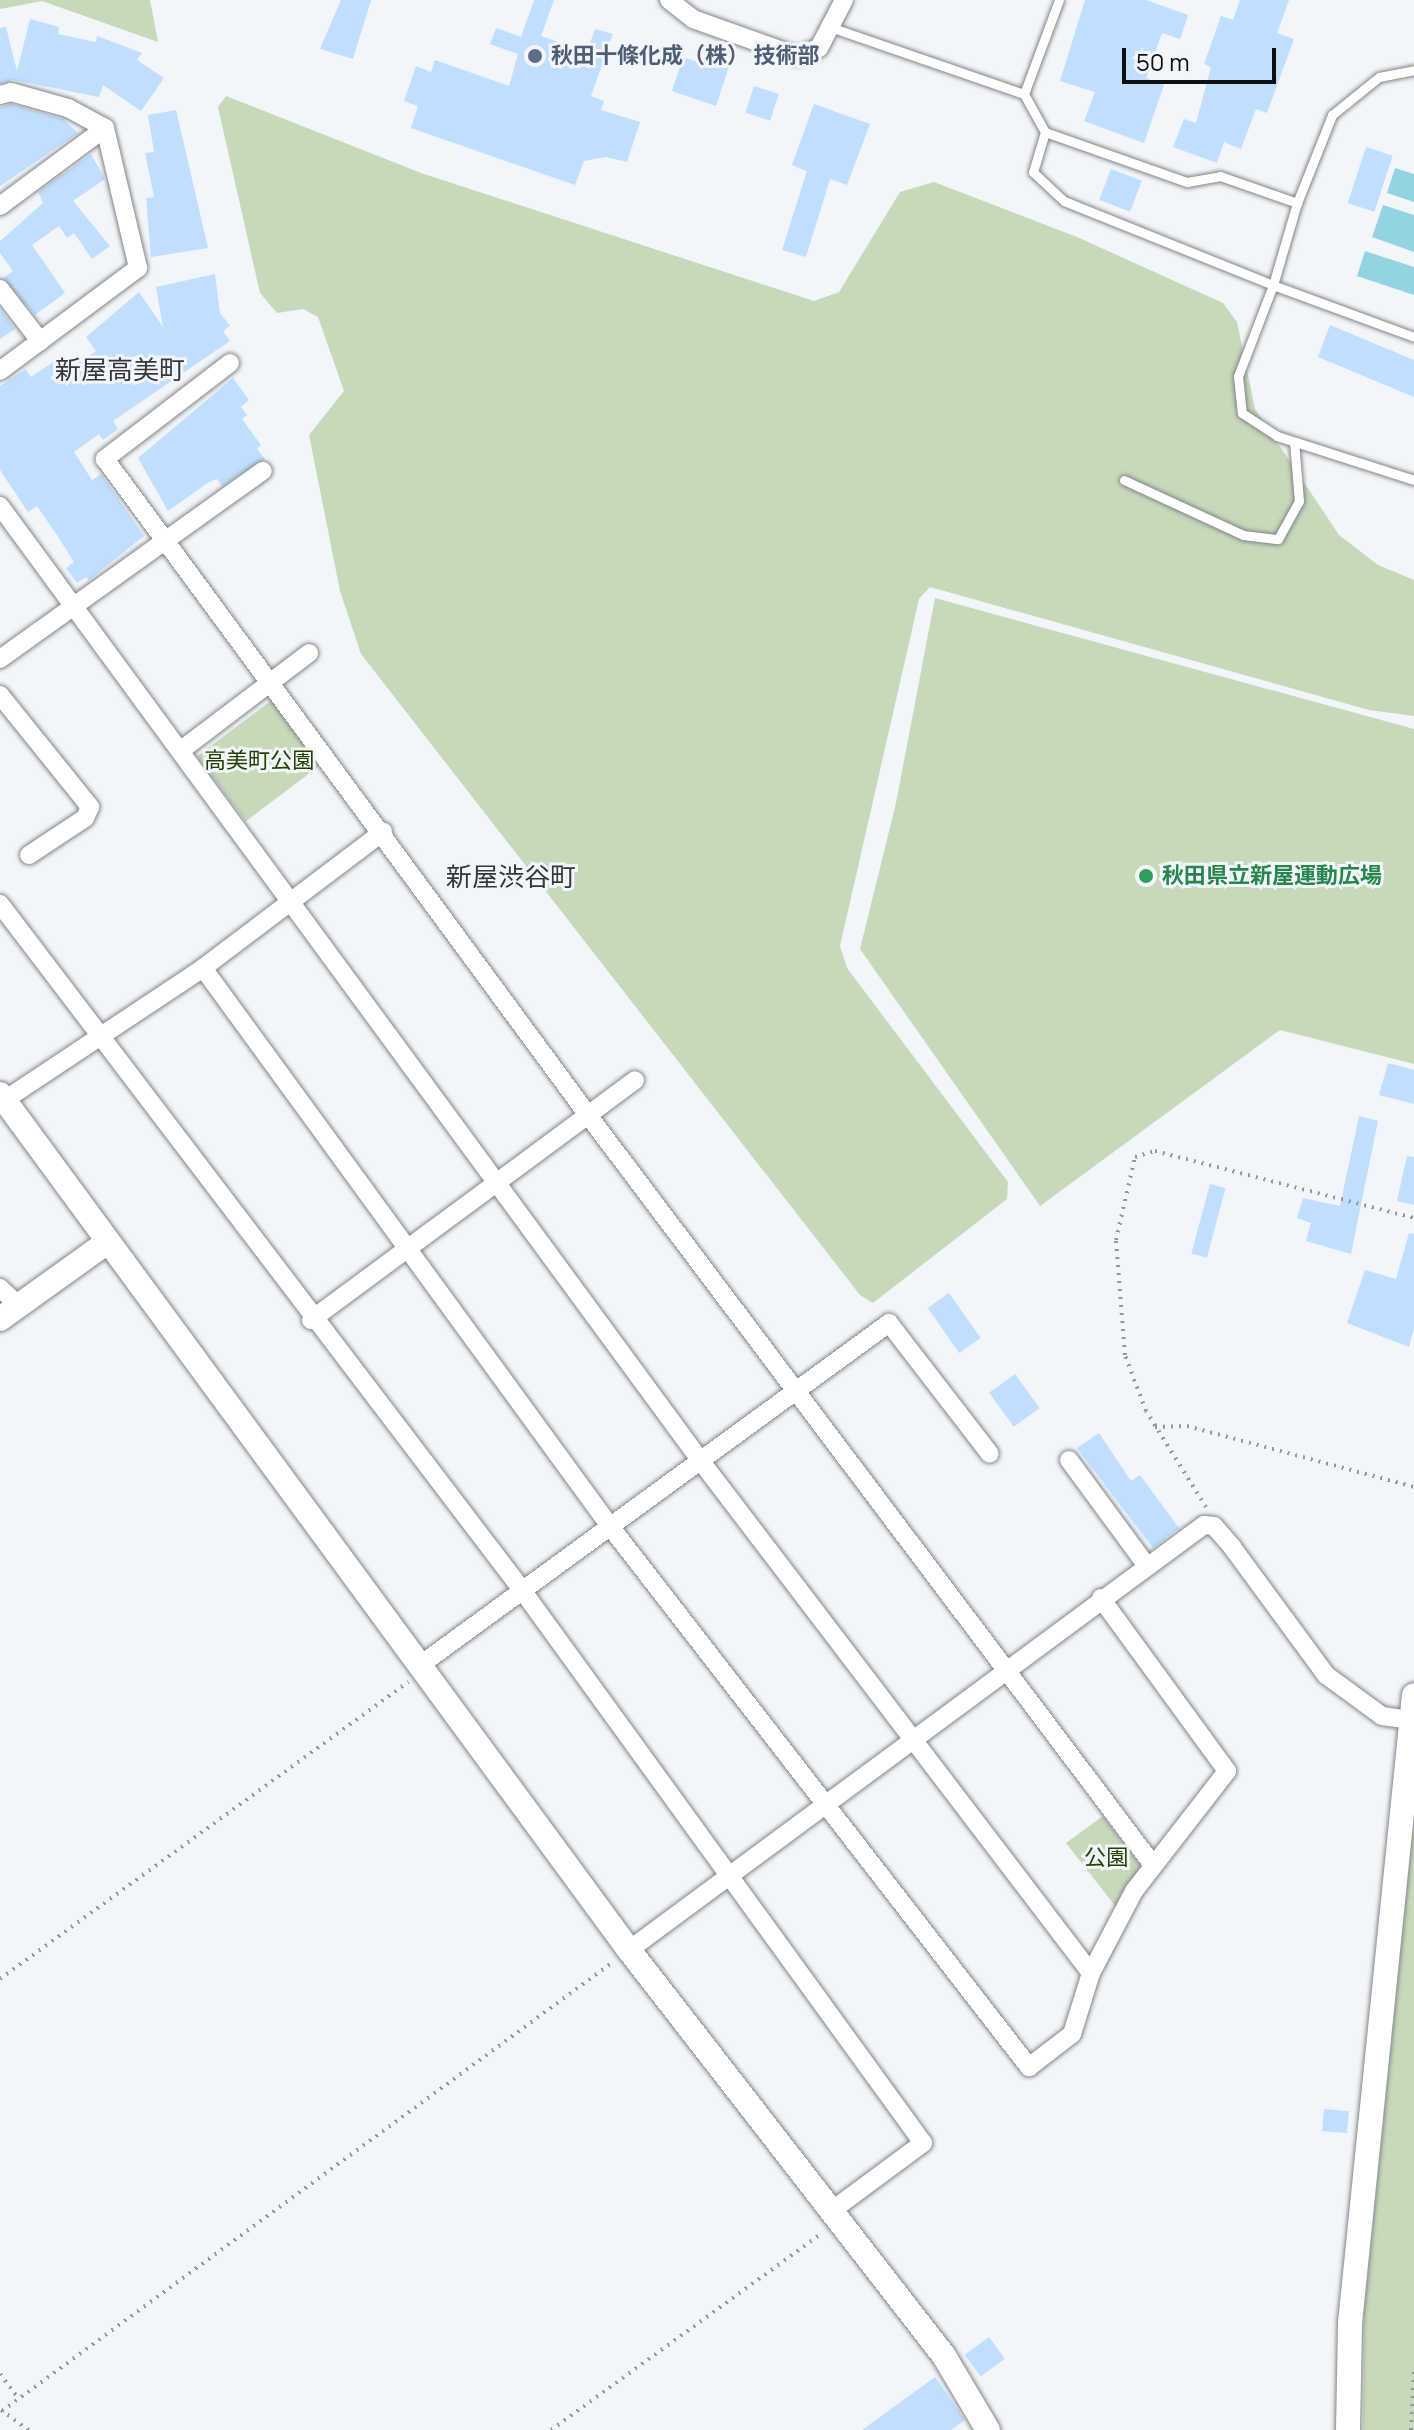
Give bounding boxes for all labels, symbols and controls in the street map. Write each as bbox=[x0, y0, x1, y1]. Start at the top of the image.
scale bar bbox=[1126, 32, 1280, 82]
place label: 秋田十條化成（株） 技術部 bbox=[551, 43, 819, 69]
text: 50 m bbox=[1136, 45, 1190, 78]
marker: 秋田十條化成（株） 技術部 bbox=[526, 47, 544, 65]
district label: 新屋高美町 bbox=[55, 354, 185, 386]
park label: 高美町公園 bbox=[204, 748, 314, 774]
district label: 新屋渋谷町 bbox=[446, 861, 576, 893]
place label: 秋田県立新屋運動広場 bbox=[1162, 863, 1382, 889]
marker: 秋田県立新屋運動広場 bbox=[1137, 867, 1155, 885]
park label: 公園 bbox=[1084, 1845, 1128, 1871]

